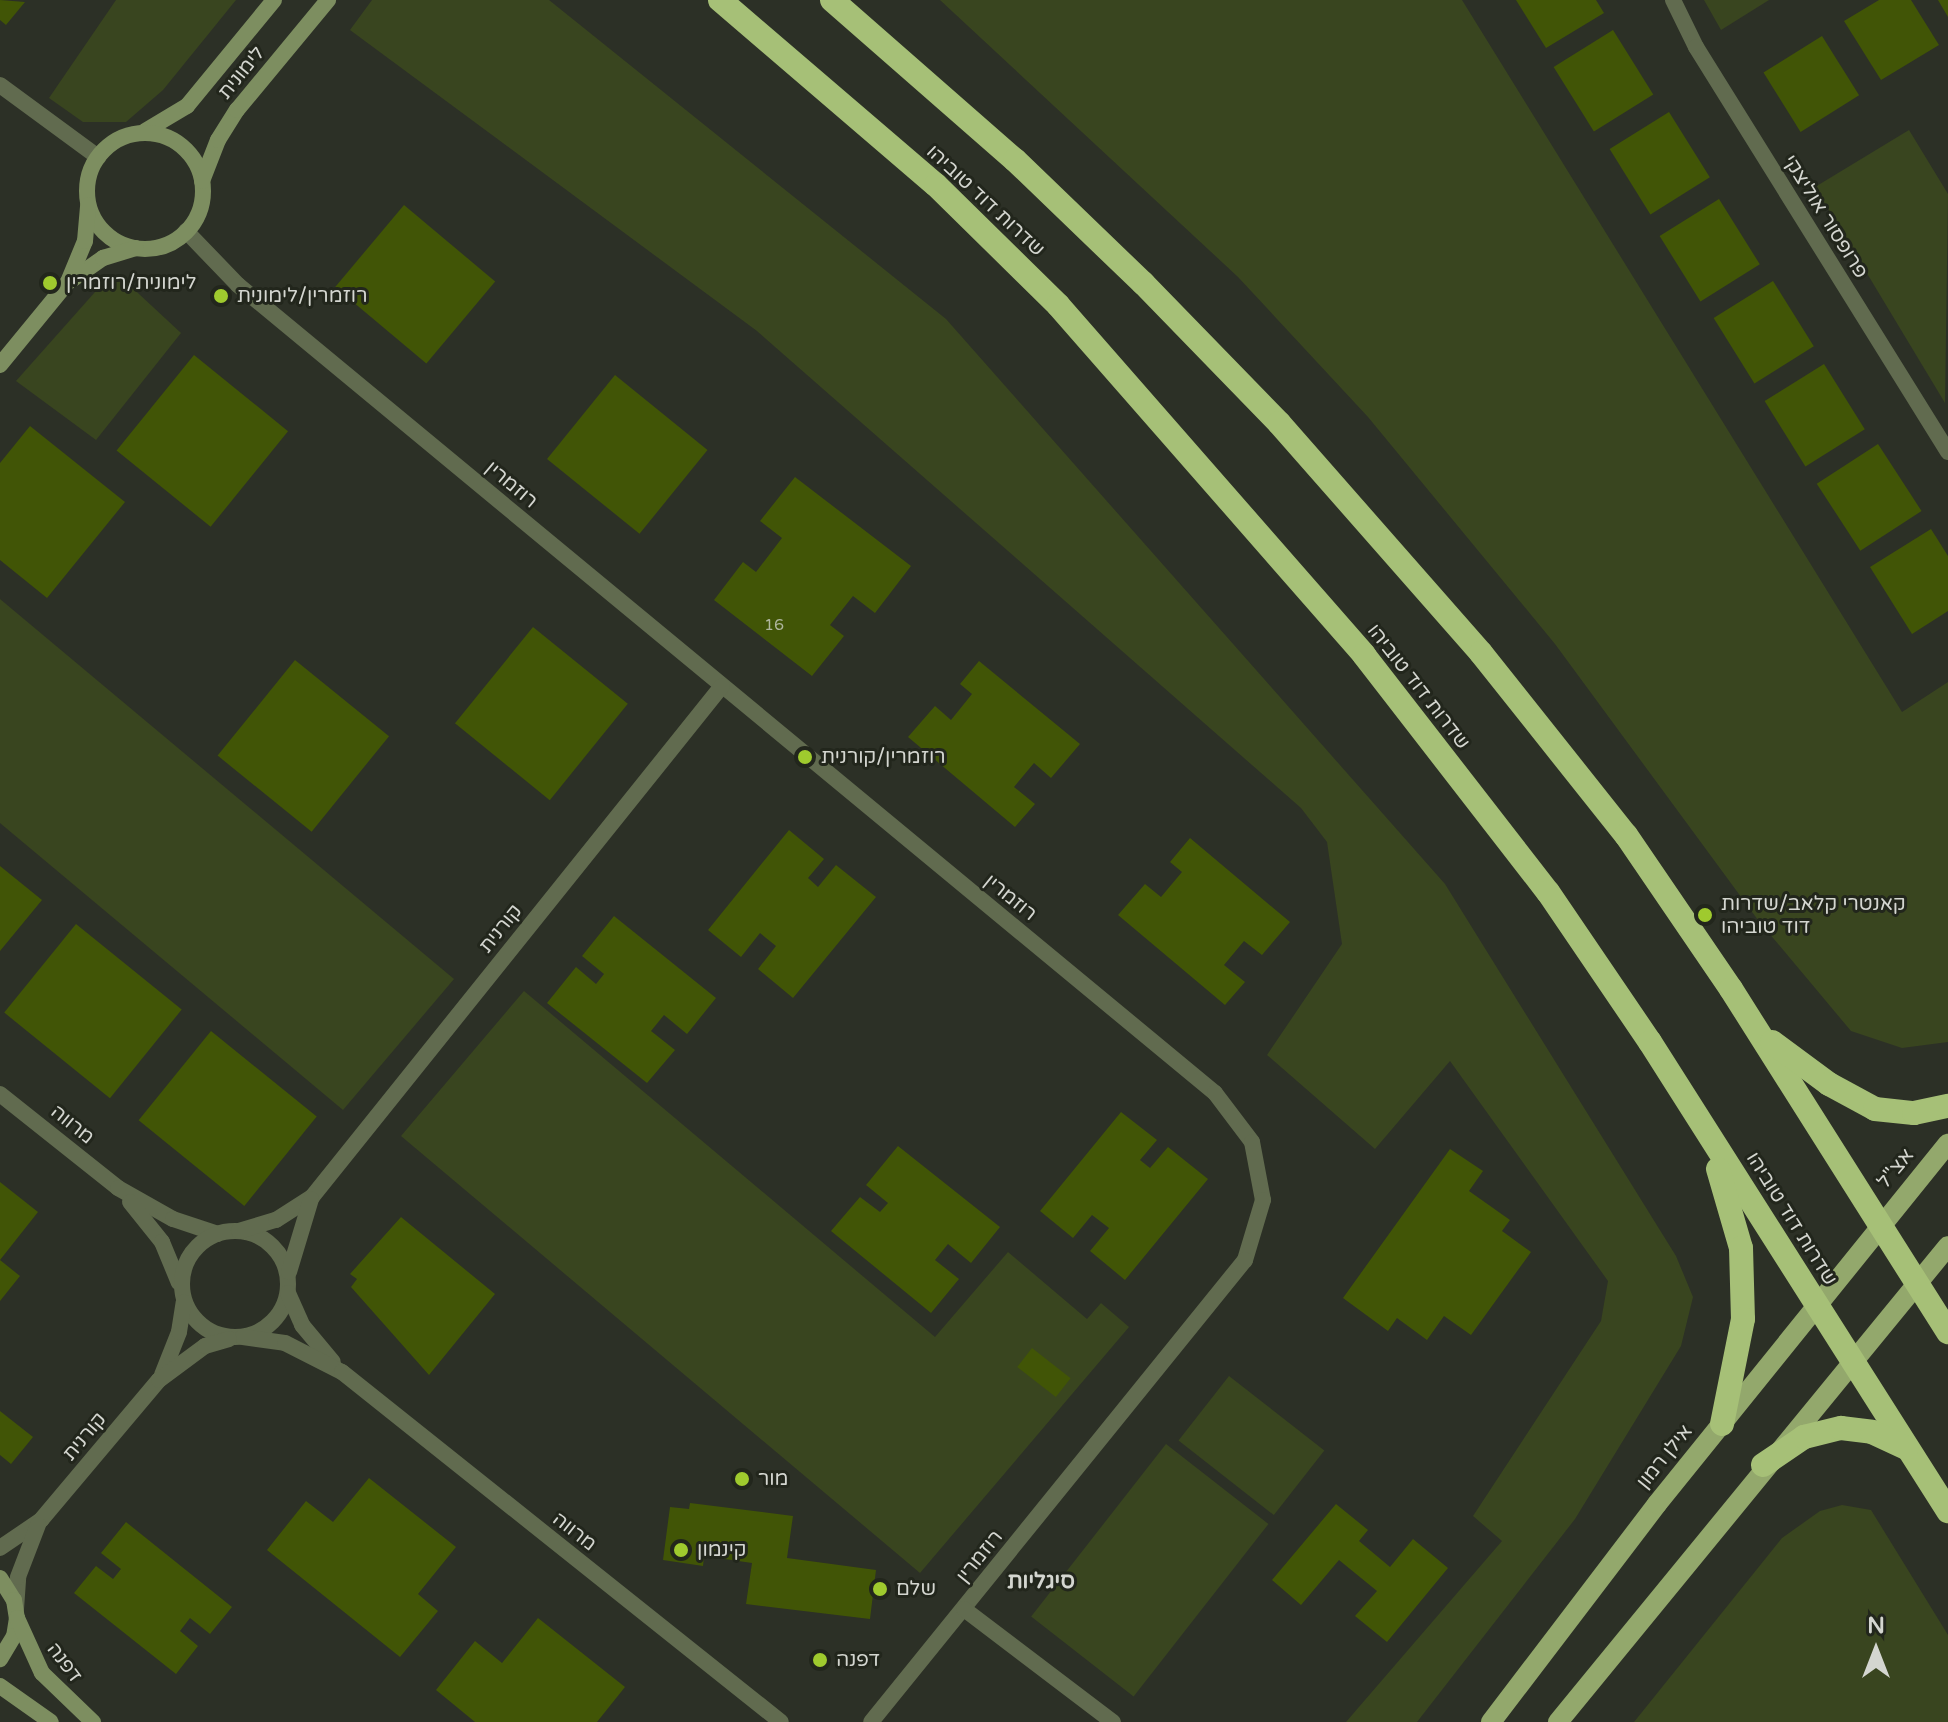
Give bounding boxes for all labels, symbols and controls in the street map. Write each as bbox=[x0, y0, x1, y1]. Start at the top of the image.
street label: לימונית bbox=[213, 42, 271, 104]
street label: שדרות דוד טוביהו bbox=[921, 140, 1049, 262]
street label: פרופסור אוליצקי bbox=[1777, 151, 1873, 283]
place label: לימונית/רוזמרין bbox=[66, 271, 196, 295]
marker: לימונית/רוזמרין bbox=[41, 274, 59, 292]
place label: רוזמרין/לימונית bbox=[237, 284, 367, 308]
marker: רוזמרין/לימונית bbox=[212, 287, 230, 305]
street label: רוזמרין bbox=[480, 456, 542, 514]
house number: 16 bbox=[764, 615, 784, 635]
street label: שדרות דוד טוביהו bbox=[1362, 619, 1474, 755]
place label: רוזמרין/קורנית bbox=[821, 745, 946, 769]
marker: רוזמרין/קורנית bbox=[796, 748, 814, 766]
street label: רוזמרין bbox=[979, 870, 1041, 926]
place label: קאנטרי קלאב/שדרות דוד טוביהו bbox=[1721, 892, 1906, 939]
street label: קורנית bbox=[474, 900, 528, 958]
marker: קאנטרי קלאב/שדרות דוד טוביהו bbox=[1696, 906, 1714, 924]
street label: מרווה bbox=[45, 1100, 99, 1150]
street label: אצ"ל bbox=[1873, 1144, 1919, 1194]
street label: שדרות דוד טוביהו bbox=[1740, 1148, 1842, 1290]
street label: קורנית bbox=[58, 1408, 112, 1466]
street label: אילן רמון bbox=[1632, 1420, 1698, 1494]
place label: מור bbox=[758, 1467, 788, 1491]
marker: מור bbox=[733, 1470, 751, 1488]
street label: מרווה bbox=[547, 1507, 601, 1557]
street label: רוזמרין bbox=[952, 1526, 1008, 1588]
place label: קינמון bbox=[697, 1538, 746, 1562]
marker: קינמון bbox=[672, 1541, 690, 1559]
district label: סיגליות bbox=[1007, 1569, 1075, 1595]
place label: שלם bbox=[896, 1577, 936, 1601]
marker: שלם bbox=[871, 1580, 889, 1598]
north arrow bbox=[1836, 1610, 1916, 1690]
text: N bbox=[1867, 1613, 1885, 1639]
street label: דפנה bbox=[41, 1638, 87, 1688]
place label: דפנה bbox=[836, 1648, 880, 1672]
marker: דפנה bbox=[811, 1651, 829, 1669]

